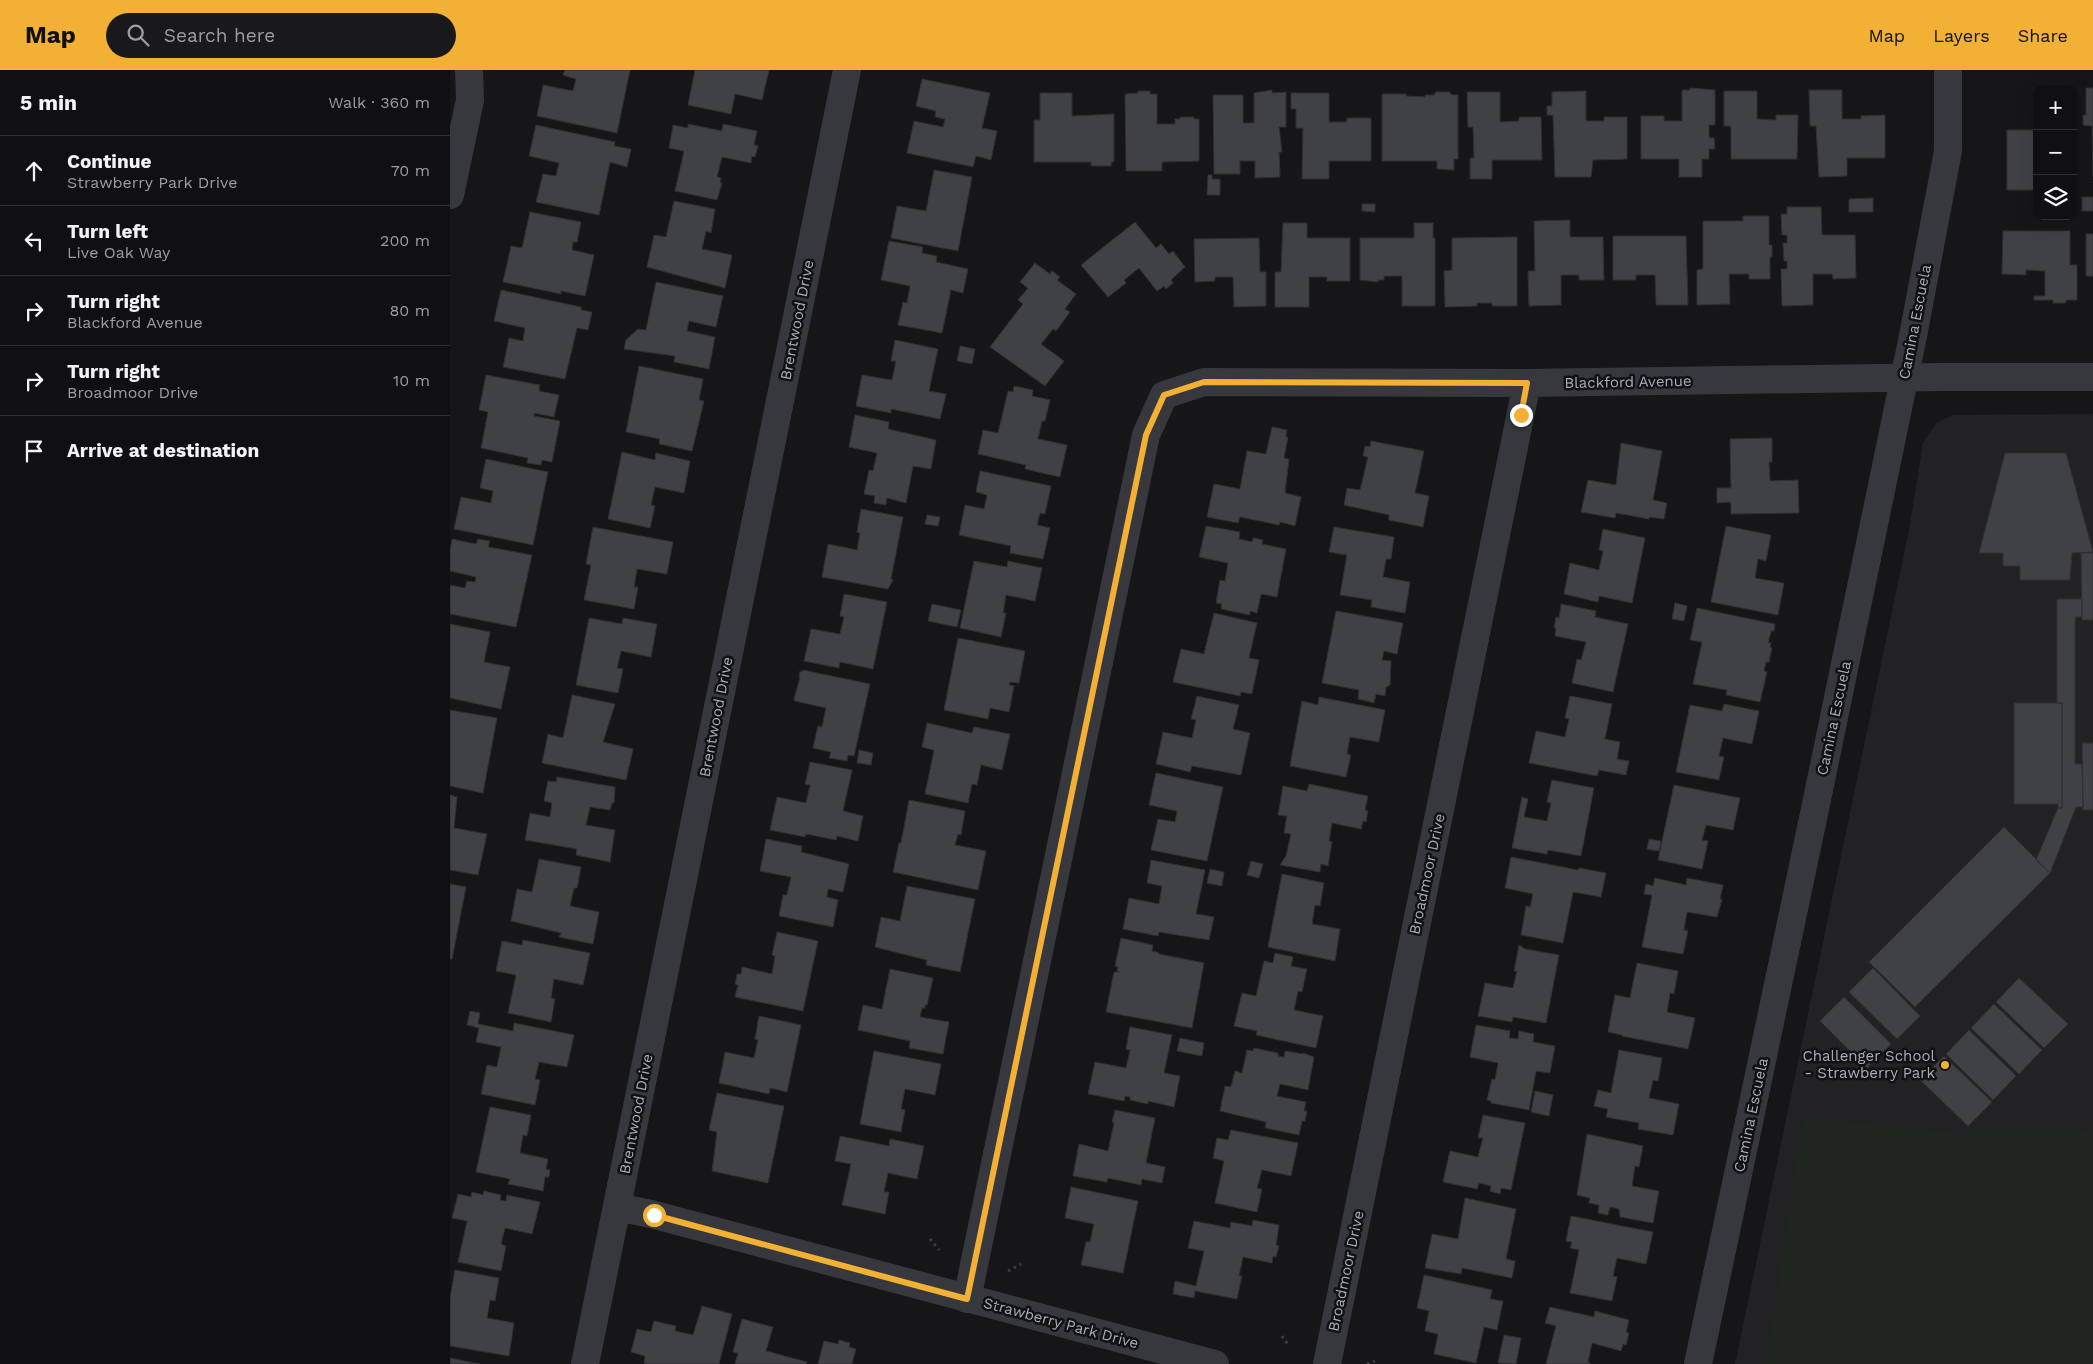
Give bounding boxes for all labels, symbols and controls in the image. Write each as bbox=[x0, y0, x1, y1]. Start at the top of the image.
search box bbox=[106, 13, 456, 58]
text: Map bbox=[25, 21, 76, 49]
icon: search bbox=[124, 21, 152, 49]
text: Search here bbox=[164, 24, 275, 47]
text: Map bbox=[1868, 25, 1905, 46]
text: Layers bbox=[1933, 25, 1990, 46]
text: Share bbox=[2018, 25, 2068, 46]
map controls bbox=[2033, 85, 2078, 220]
button: + bbox=[2033, 85, 2078, 130]
text: 5 min bbox=[20, 90, 77, 115]
text: Walk · 360 m bbox=[328, 93, 430, 112]
button: − bbox=[2033, 130, 2078, 175]
text: Continue bbox=[67, 150, 151, 173]
icon: ahead bbox=[20, 157, 48, 185]
text: 70 m bbox=[391, 161, 430, 180]
text: Strawberry Park Drive bbox=[67, 173, 237, 192]
button: layers bbox=[2033, 175, 2078, 220]
text: Turn left bbox=[67, 220, 148, 243]
icon: left bbox=[20, 227, 48, 255]
text: 200 m bbox=[380, 231, 430, 250]
text: Live Oak Way bbox=[67, 243, 170, 262]
street label: Brentwood Drive bbox=[777, 258, 817, 382]
street label: Camina Escuela bbox=[1895, 263, 1935, 381]
text: Turn right bbox=[67, 290, 160, 313]
icon: right bbox=[20, 297, 48, 325]
text: 80 m bbox=[389, 301, 430, 320]
text: Blackford Avenue bbox=[67, 313, 203, 332]
text: Turn right bbox=[67, 360, 160, 383]
icon: right bbox=[20, 367, 48, 395]
text: 10 m bbox=[393, 371, 430, 390]
street label: Blackford Avenue bbox=[1564, 372, 1692, 392]
text: Broadmoor Drive bbox=[67, 383, 198, 402]
route end bbox=[1510, 404, 1533, 427]
icon: arrive bbox=[20, 437, 48, 465]
text: Arrive at destination bbox=[67, 439, 259, 462]
street label: Brentwood Drive bbox=[696, 655, 736, 779]
street label: Camina Escuela bbox=[1813, 659, 1855, 777]
street label: Broadmoor Drive bbox=[1405, 812, 1449, 936]
place label: Challenger School - Strawberry Park bbox=[1802, 1047, 1935, 1082]
street label: Brentwood Drive bbox=[616, 1052, 656, 1176]
street label: Camina Escuela bbox=[1730, 1056, 1772, 1174]
marker: Challenger School - Strawberry Park bbox=[1939, 1059, 1951, 1071]
route start bbox=[643, 1204, 666, 1227]
street label: Broadmoor Drive bbox=[1324, 1209, 1368, 1333]
street label: Strawberry Park Drive bbox=[981, 1294, 1141, 1352]

